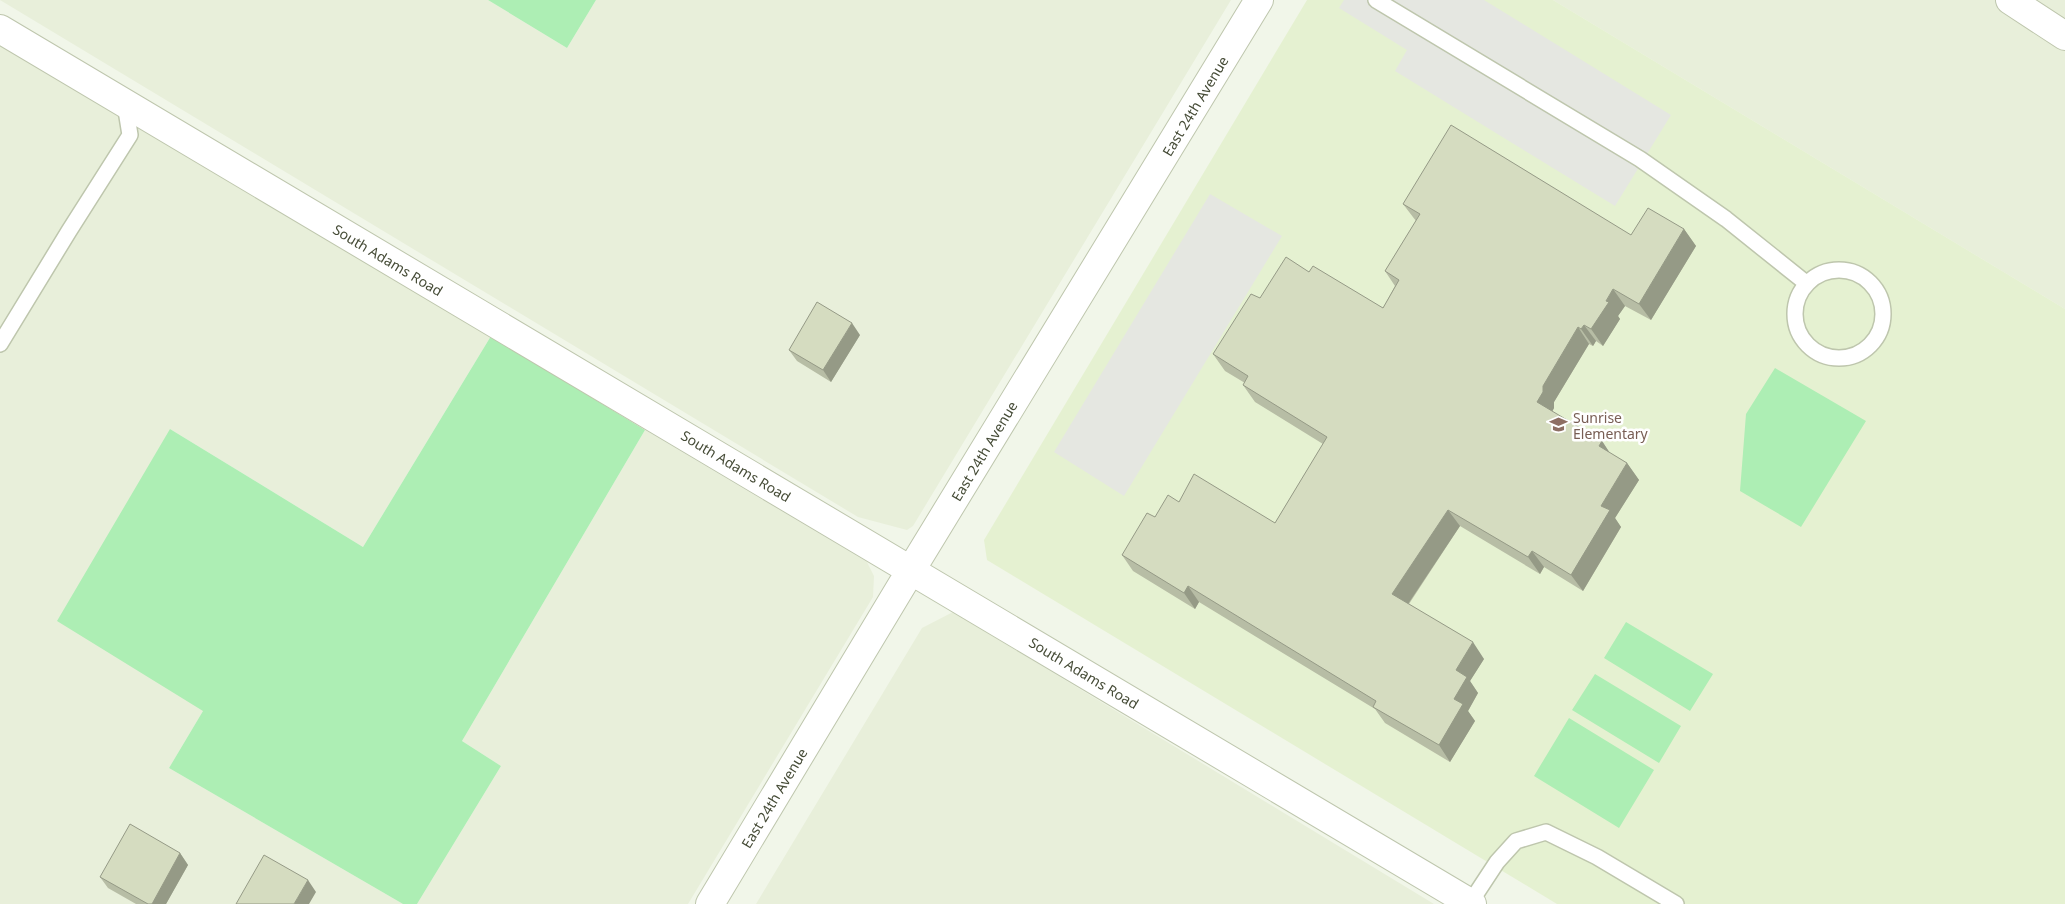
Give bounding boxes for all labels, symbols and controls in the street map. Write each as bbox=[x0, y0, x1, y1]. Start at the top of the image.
street label: East 24th Avenue bbox=[1158, 52, 1232, 160]
street label: South Adams Road bbox=[330, 220, 446, 300]
street label: East 24th Avenue bbox=[947, 397, 1021, 505]
place label: Sunrise Elementary bbox=[1573, 408, 1649, 443]
school or university icon: Sunrise Elementary bbox=[1549, 415, 1569, 435]
street label: South Adams Road bbox=[678, 426, 794, 506]
street label: South Adams Road bbox=[1026, 633, 1142, 713]
street label: East 24th Avenue bbox=[737, 744, 811, 852]

